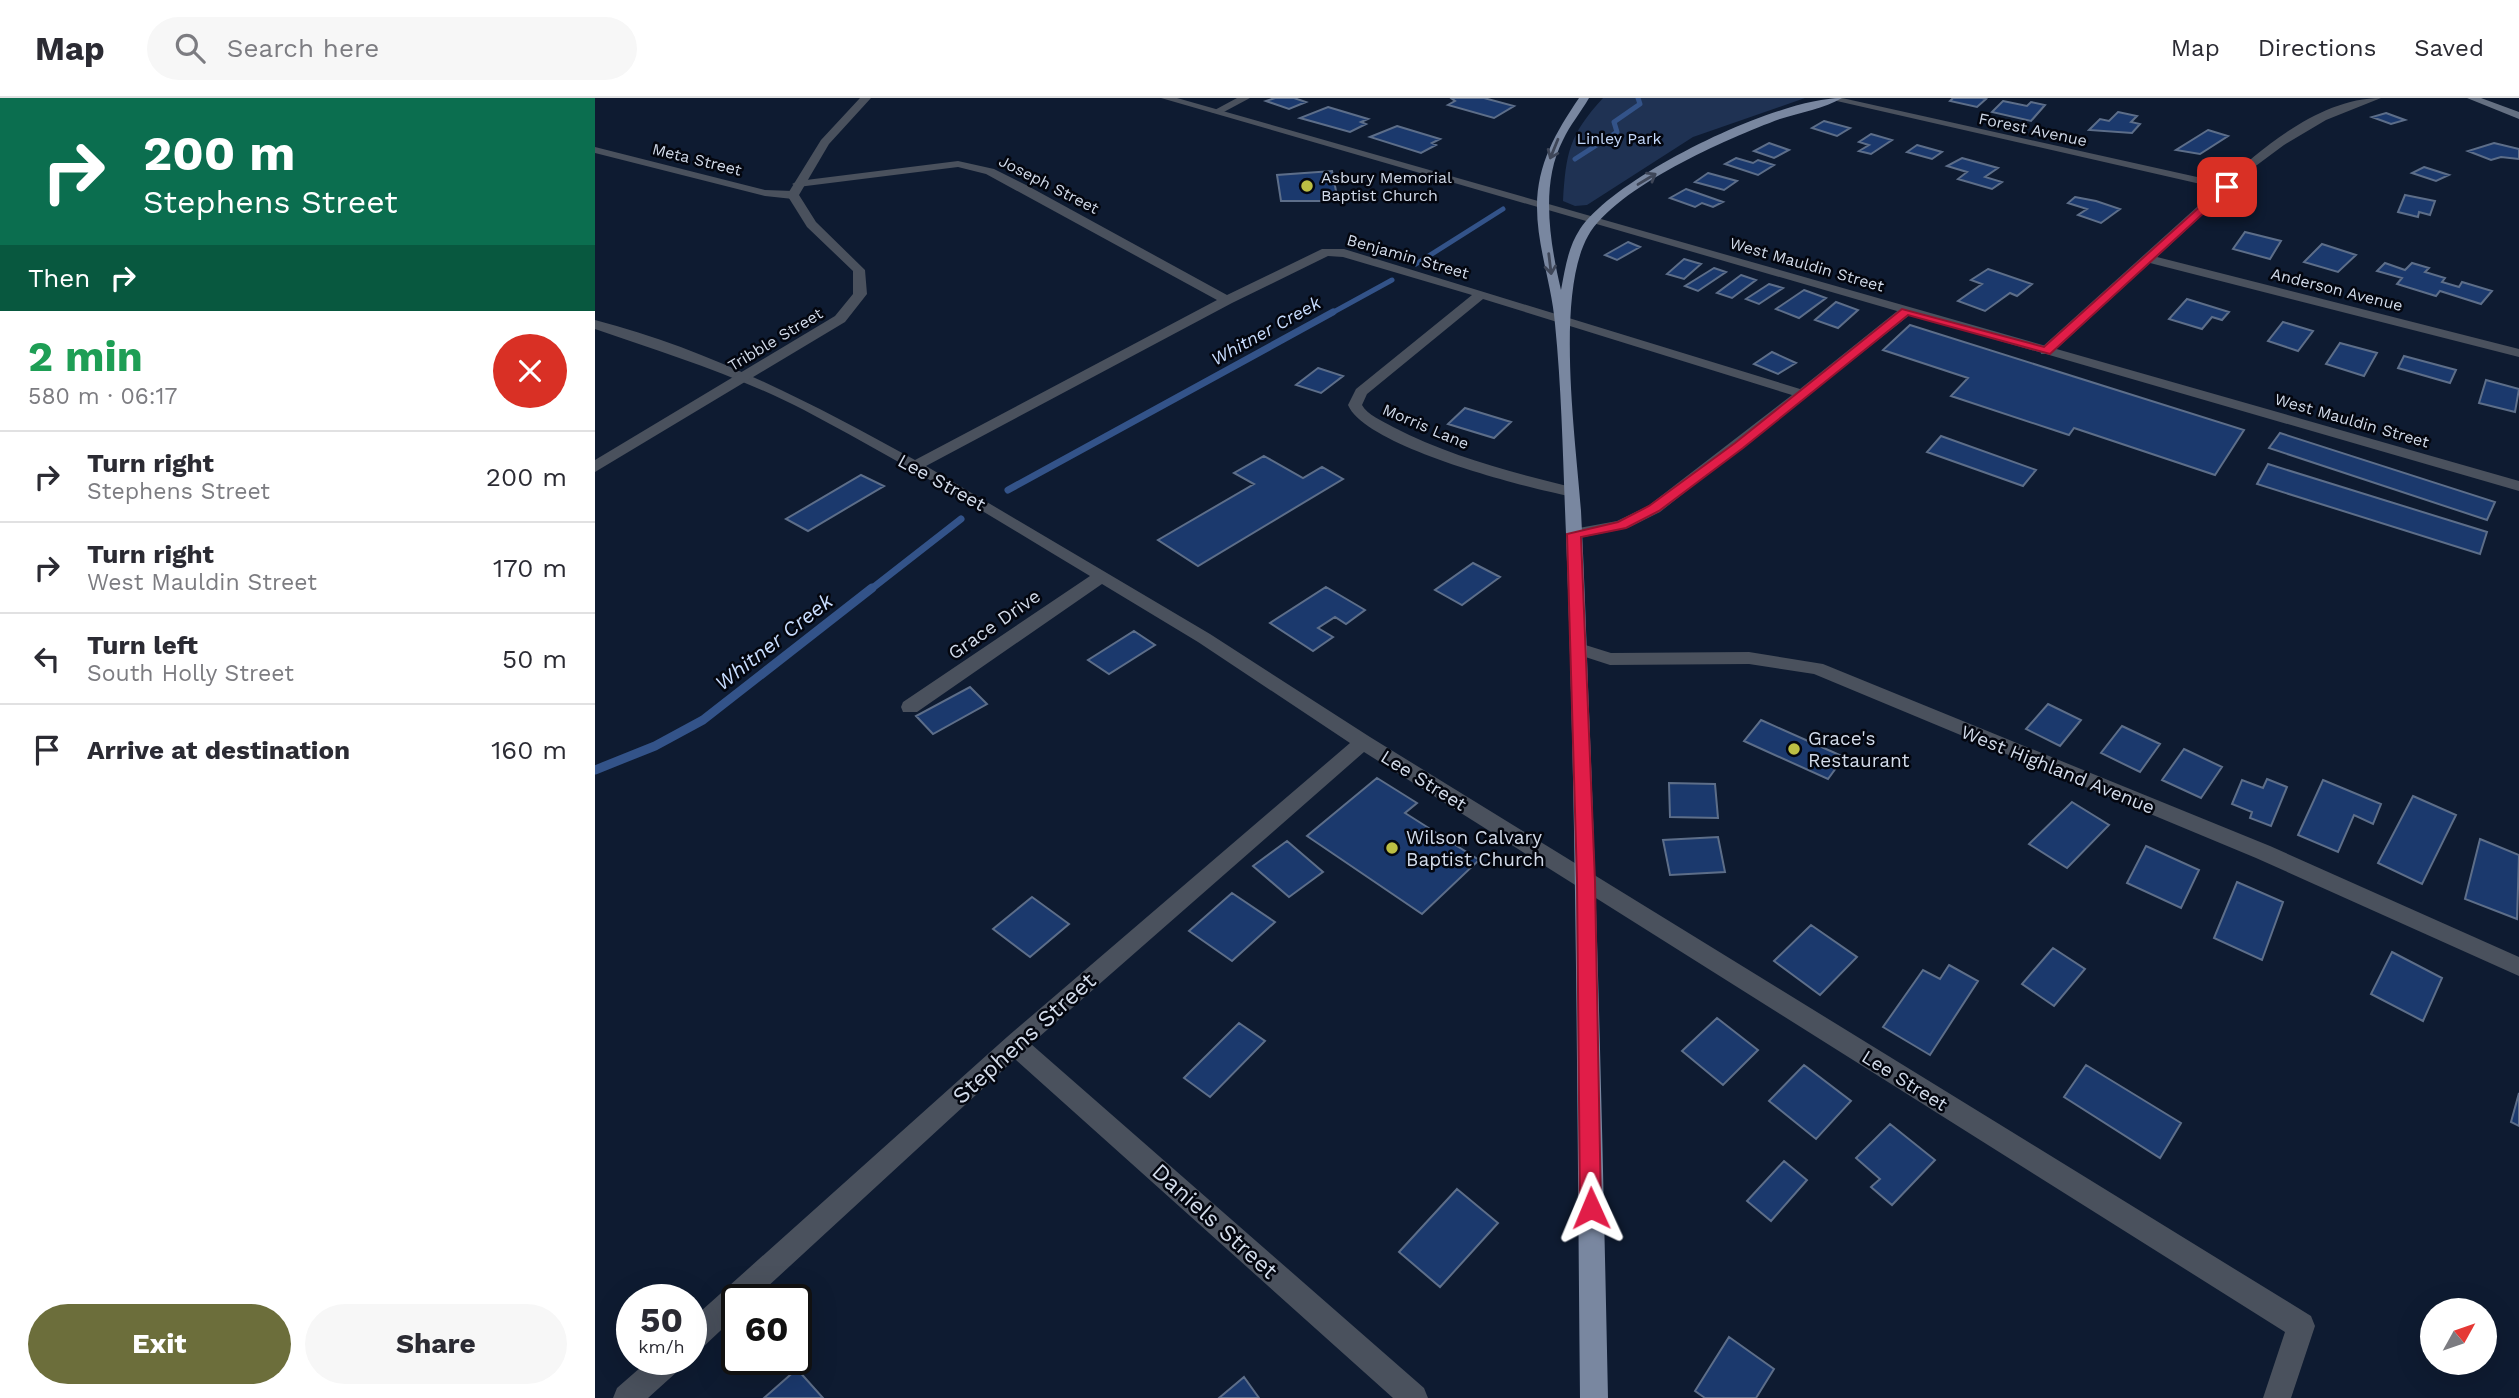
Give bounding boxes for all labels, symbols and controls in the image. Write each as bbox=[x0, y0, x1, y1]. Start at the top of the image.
search box bbox=[147, 17, 637, 80]
text: Map bbox=[35, 29, 105, 68]
icon: search bbox=[171, 29, 209, 67]
text: Search here bbox=[227, 33, 379, 63]
text: Map bbox=[2171, 34, 2220, 62]
text: Directions bbox=[2258, 34, 2376, 62]
text: Saved bbox=[2414, 34, 2484, 62]
street label: Forest Avenue bbox=[1977, 109, 2089, 150]
text: 200 m bbox=[143, 124, 295, 182]
icon: right bbox=[28, 126, 119, 217]
park label: Linley Park bbox=[1576, 129, 1662, 148]
one-way arrow bbox=[1547, 137, 1560, 159]
street label: Meta Street bbox=[650, 139, 744, 180]
street label: Joseph Street bbox=[996, 151, 1102, 218]
pin bbox=[2197, 157, 2257, 217]
place label: Asbury Memorial Baptist Church bbox=[1321, 168, 1452, 205]
icon: arrive bbox=[2208, 168, 2246, 206]
one-way arrow bbox=[1637, 172, 1657, 186]
marker: Asbury Memorial Baptist Church bbox=[1299, 178, 1315, 194]
text: Stephens Street bbox=[143, 183, 398, 221]
street label: Benjamin Street bbox=[1345, 230, 1471, 283]
street label: West Mauldin Street bbox=[1727, 233, 1887, 296]
one-way arrow bbox=[1544, 252, 1557, 275]
icon: right bbox=[104, 259, 142, 297]
text: Then bbox=[28, 263, 90, 293]
street label: Anderson Avenue bbox=[2269, 264, 2405, 315]
water label: Whitner Creek bbox=[1207, 291, 1325, 369]
street label: Tribble Street bbox=[724, 304, 826, 375]
text: 2 min bbox=[28, 332, 143, 381]
button: close bbox=[493, 334, 567, 408]
text: 580 m · 06:17 bbox=[28, 383, 177, 410]
street label: West Mauldin Street bbox=[2272, 389, 2432, 452]
street label: Morris Lane bbox=[1380, 400, 1472, 453]
text: Turn right bbox=[87, 448, 214, 478]
street label: Lee Street bbox=[894, 449, 990, 516]
icon: right bbox=[28, 458, 66, 496]
text: 200 m bbox=[486, 462, 567, 492]
text: Stephens Street bbox=[87, 478, 270, 505]
text: Turn right bbox=[87, 539, 214, 569]
icon: right bbox=[28, 549, 66, 587]
text: 170 m bbox=[493, 553, 567, 583]
text: West Mauldin Street bbox=[87, 569, 317, 596]
street label: Grace Drive bbox=[944, 584, 1045, 665]
water label: Whitner Creek bbox=[710, 587, 838, 695]
text: Turn left bbox=[87, 630, 198, 660]
icon: left bbox=[28, 640, 66, 678]
text: 50 m bbox=[502, 644, 567, 674]
text: South Holly Street bbox=[87, 660, 294, 687]
street label: West Highland Avenue bbox=[1958, 720, 2158, 819]
place label: Grace's Restaurant bbox=[1808, 727, 1910, 772]
icon: arrive bbox=[28, 731, 66, 769]
text: Arrive at destination bbox=[87, 735, 350, 765]
text: 160 m bbox=[491, 735, 567, 765]
marker: Grace's Restaurant bbox=[1786, 741, 1802, 757]
street label: Lee Street bbox=[1377, 745, 1471, 816]
place label: Wilson Calvary Baptist Church bbox=[1406, 826, 1545, 871]
marker: Wilson Calvary Baptist Church bbox=[1384, 840, 1400, 856]
street label: Stephens Street bbox=[947, 967, 1102, 1110]
street label: Lee Street bbox=[1858, 1045, 1952, 1116]
street label: Daniels Street bbox=[1146, 1158, 1283, 1285]
position arrow bbox=[1554, 1171, 1628, 1245]
speed limit sign: 60 bbox=[721, 1284, 812, 1375]
north arrow bbox=[2420, 1298, 2497, 1376]
map controls bbox=[2420, 1298, 2497, 1375]
text: 50 bbox=[640, 1299, 683, 1341]
button: Exit bbox=[28, 1304, 291, 1384]
button: Share bbox=[305, 1304, 567, 1384]
text: km/h bbox=[638, 1336, 685, 1357]

